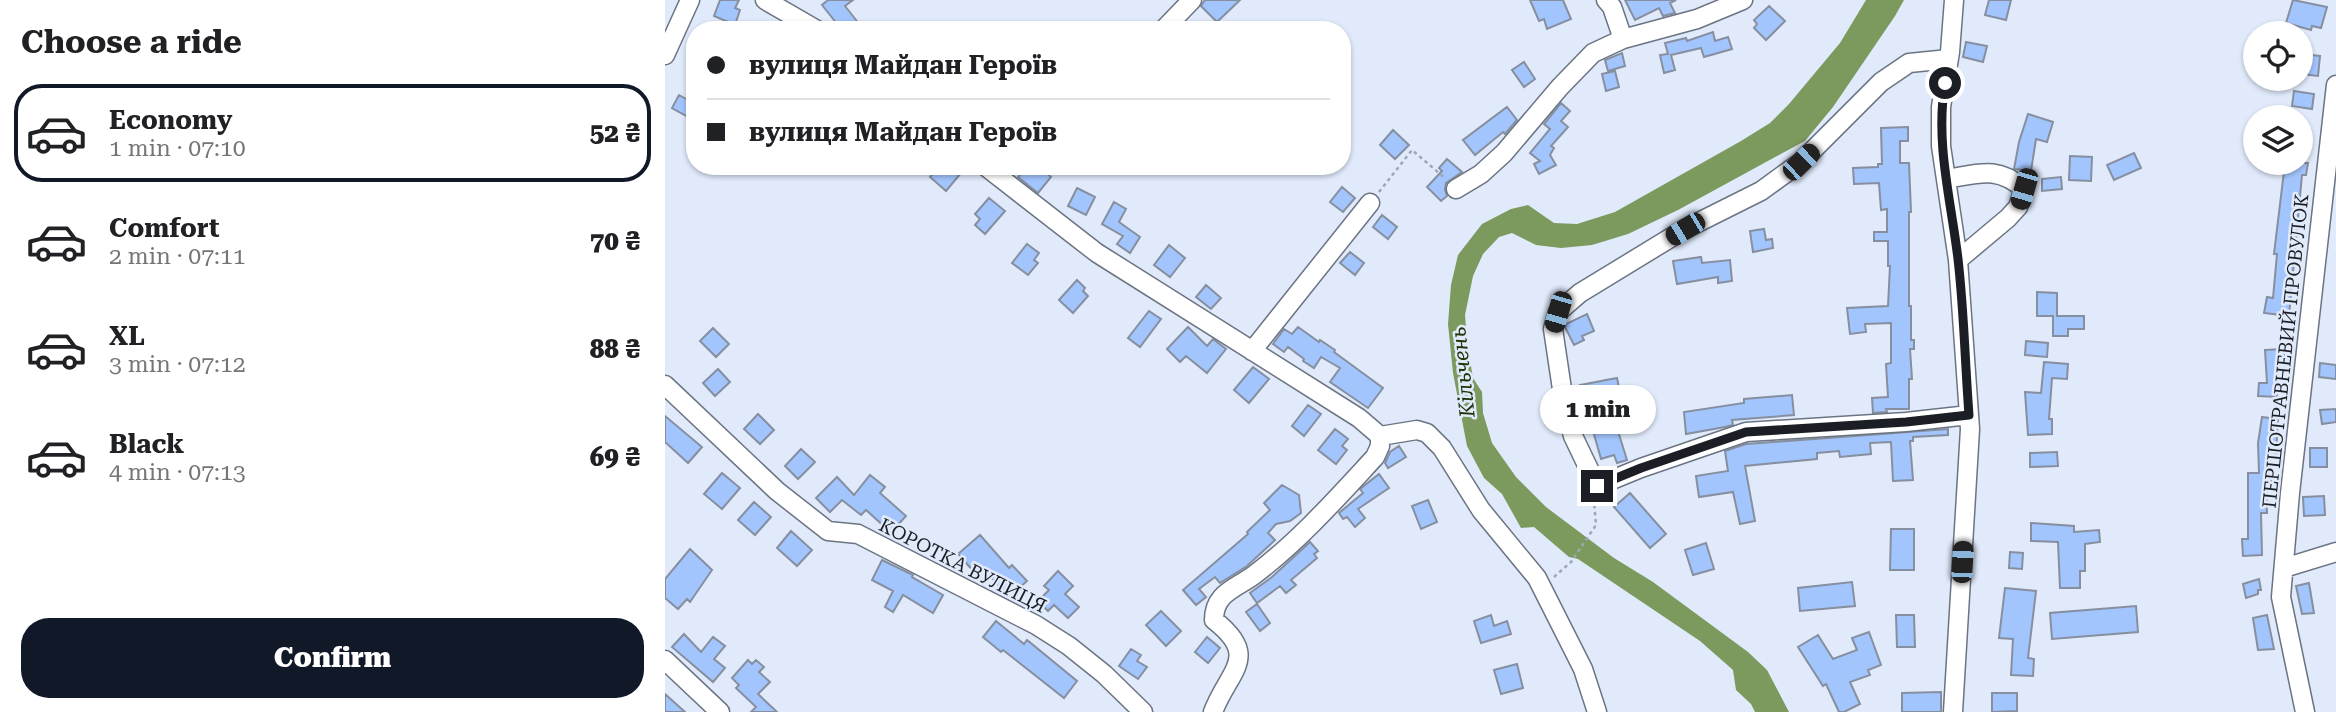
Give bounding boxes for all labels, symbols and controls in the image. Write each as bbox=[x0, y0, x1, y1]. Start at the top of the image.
map controls bbox=[2243, 21, 2313, 175]
button: locate bbox=[2243, 21, 2313, 91]
text: Choose a ride bbox=[21, 23, 242, 61]
text: вулиця Майдан Героїв bbox=[749, 50, 1057, 80]
route start bbox=[1929, 67, 1961, 99]
icon: car bbox=[25, 102, 88, 165]
text: Economy bbox=[109, 105, 232, 135]
button: layers bbox=[2243, 105, 2313, 175]
text: вулиця Майдан Героїв bbox=[749, 117, 1057, 147]
text: 52 ₴ bbox=[590, 118, 640, 148]
text: 1 min · 07:10 bbox=[109, 135, 246, 162]
car bbox=[1779, 140, 1824, 184]
car bbox=[2009, 166, 2040, 212]
street label: ПЕРШОТРАВНЕВИЙ ПРОВУЛОК bbox=[2258, 193, 2313, 509]
car bbox=[1662, 209, 1709, 249]
icon: car bbox=[25, 210, 88, 273]
text: Comfort bbox=[109, 213, 219, 243]
text: 70 ₴ bbox=[590, 226, 640, 256]
text: 2 min · 07:11 bbox=[109, 243, 246, 270]
car bbox=[1543, 289, 1574, 335]
icon: car bbox=[25, 318, 88, 381]
text: XL bbox=[109, 321, 145, 351]
water label: Кільчень bbox=[1446, 325, 1480, 420]
text: 88 ₴ bbox=[590, 334, 640, 364]
text: 3 min · 07:12 bbox=[109, 351, 246, 378]
callout: 1 min bbox=[1539, 384, 1655, 434]
text: 1 min bbox=[1566, 396, 1630, 423]
icon: car bbox=[25, 426, 88, 489]
text: Black bbox=[109, 429, 184, 459]
text: 69 ₴ bbox=[590, 442, 640, 472]
text: 4 min · 07:13 bbox=[109, 459, 246, 486]
route end bbox=[1581, 470, 1613, 502]
street label: КОРОТКА ВУЛИЦЯ bbox=[875, 513, 1050, 618]
car bbox=[1951, 540, 1974, 584]
button: Confirm bbox=[21, 618, 644, 698]

